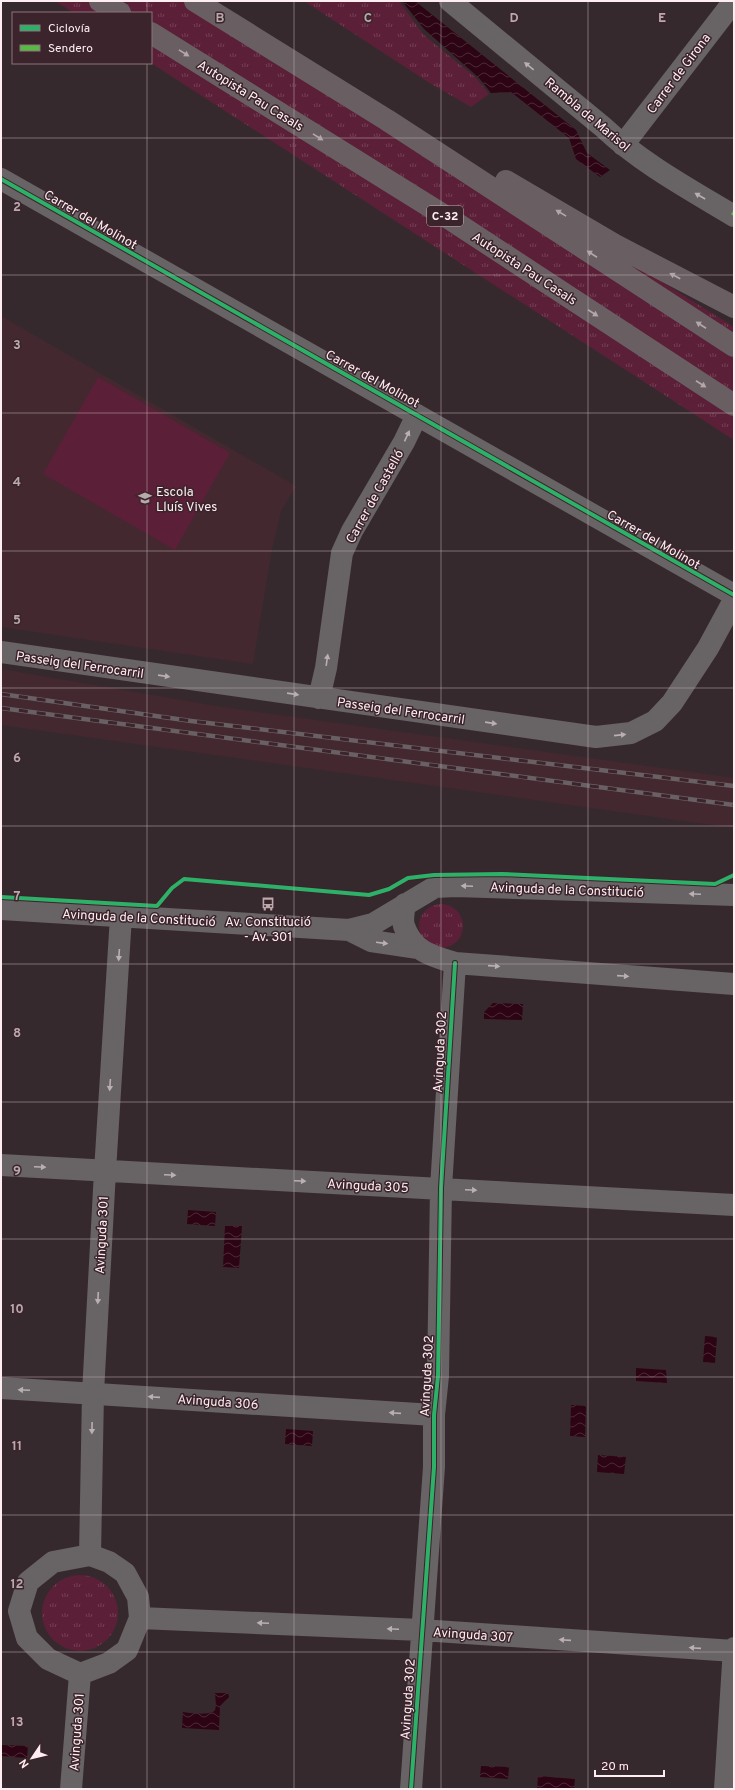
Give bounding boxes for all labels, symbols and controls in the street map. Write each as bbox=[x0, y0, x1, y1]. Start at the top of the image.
text: B bbox=[216, 11, 225, 27]
text: C bbox=[364, 11, 372, 27]
text: D bbox=[509, 11, 519, 27]
text: E bbox=[658, 11, 666, 27]
legend bbox=[12, 12, 152, 64]
text: Ciclovía bbox=[48, 21, 90, 37]
street label: Carrer de Girona bbox=[644, 31, 715, 117]
text: Sendero bbox=[48, 41, 93, 57]
one-way arrow bbox=[179, 49, 189, 57]
street label: Autopista Pau Casals bbox=[194, 58, 306, 136]
one-way arrow bbox=[524, 61, 534, 70]
street label: Rambla de Marisol bbox=[541, 75, 633, 156]
one-way arrow bbox=[313, 133, 323, 141]
street label: Carrer del Molinot bbox=[40, 188, 140, 254]
one-way arrow bbox=[694, 193, 706, 200]
text: 2 bbox=[13, 200, 21, 216]
road number: C-32 bbox=[427, 206, 463, 226]
one-way arrow bbox=[555, 210, 567, 217]
street label: Autopista Pau Casals bbox=[468, 230, 579, 310]
one-way arrow bbox=[587, 250, 598, 257]
one-way arrow bbox=[669, 273, 680, 280]
one-way arrow bbox=[587, 309, 598, 316]
one-way arrow bbox=[695, 321, 707, 328]
text: 3 bbox=[13, 338, 21, 354]
street label: Carrer del Molinot bbox=[322, 347, 422, 412]
one-way arrow bbox=[696, 380, 706, 388]
one-way arrow bbox=[404, 430, 410, 441]
street label: Carrer de Castelló bbox=[343, 447, 408, 547]
text: 4 bbox=[13, 475, 21, 491]
place label: Escola Lluís Vives bbox=[156, 485, 217, 516]
school or university icon: Escola Lluís Vives bbox=[137, 490, 153, 506]
street label: Carrer del Molinot bbox=[603, 508, 703, 574]
text: 5 bbox=[13, 613, 21, 629]
street label: Passeig del Ferrocarril bbox=[15, 649, 145, 683]
one-way arrow bbox=[324, 654, 330, 666]
one-way arrow bbox=[158, 673, 170, 679]
one-way arrow bbox=[287, 691, 299, 697]
street label: Passeig del Ferrocarril bbox=[336, 695, 466, 729]
one-way arrow bbox=[485, 720, 497, 726]
one-way arrow bbox=[614, 731, 626, 738]
text: 6 bbox=[13, 751, 21, 767]
street label: Avinguda de la Constitució bbox=[490, 880, 644, 902]
one-way arrow bbox=[460, 883, 473, 889]
text: 7 bbox=[14, 889, 21, 905]
one-way arrow bbox=[688, 891, 701, 897]
bus stop icon: Av. Constitució - Av. 301 bbox=[260, 896, 276, 912]
street label: Avinguda de la Constitució bbox=[62, 907, 216, 931]
place label: Av. Constitució - Av. 301 bbox=[225, 915, 311, 946]
one-way arrow bbox=[376, 939, 388, 946]
one-way arrow bbox=[115, 949, 122, 961]
one-way arrow bbox=[488, 963, 500, 970]
one-way arrow bbox=[617, 973, 629, 980]
street label: Avinguda 302 bbox=[431, 1011, 451, 1093]
text: 8 bbox=[13, 1026, 21, 1042]
one-way arrow bbox=[107, 1079, 114, 1091]
text: 9 bbox=[13, 1164, 21, 1180]
one-way arrow bbox=[34, 1164, 46, 1171]
one-way arrow bbox=[164, 1171, 176, 1178]
street label: Avinguda 305 bbox=[327, 1177, 409, 1197]
one-way arrow bbox=[294, 1178, 307, 1184]
one-way arrow bbox=[465, 1187, 478, 1193]
street label: Avinguda 301 bbox=[93, 1196, 113, 1275]
one-way arrow bbox=[95, 1292, 101, 1305]
text: 10 bbox=[10, 1302, 24, 1318]
street label: Avinguda 302 bbox=[418, 1335, 438, 1417]
one-way arrow bbox=[18, 1386, 30, 1393]
street label: Avinguda 306 bbox=[177, 1392, 259, 1414]
one-way arrow bbox=[148, 1393, 160, 1400]
one-way arrow bbox=[389, 1409, 401, 1416]
one-way arrow bbox=[89, 1422, 95, 1435]
text: 11 bbox=[12, 1439, 22, 1455]
text: 12 bbox=[10, 1577, 24, 1593]
one-way arrow bbox=[257, 1620, 269, 1627]
one-way arrow bbox=[387, 1625, 399, 1632]
street label: Avinguda 307 bbox=[432, 1625, 513, 1647]
one-way arrow bbox=[559, 1637, 571, 1644]
one-way arrow bbox=[689, 1645, 701, 1652]
street label: Avinguda 302 bbox=[398, 1658, 420, 1740]
street label: Avinguda 301 bbox=[67, 1693, 89, 1772]
text: 13 bbox=[11, 1715, 24, 1731]
north arrow bbox=[12, 1738, 52, 1778]
scale bar bbox=[595, 1752, 664, 1778]
text: N bbox=[17, 1756, 33, 1770]
text: 20 m bbox=[601, 1759, 629, 1775]

